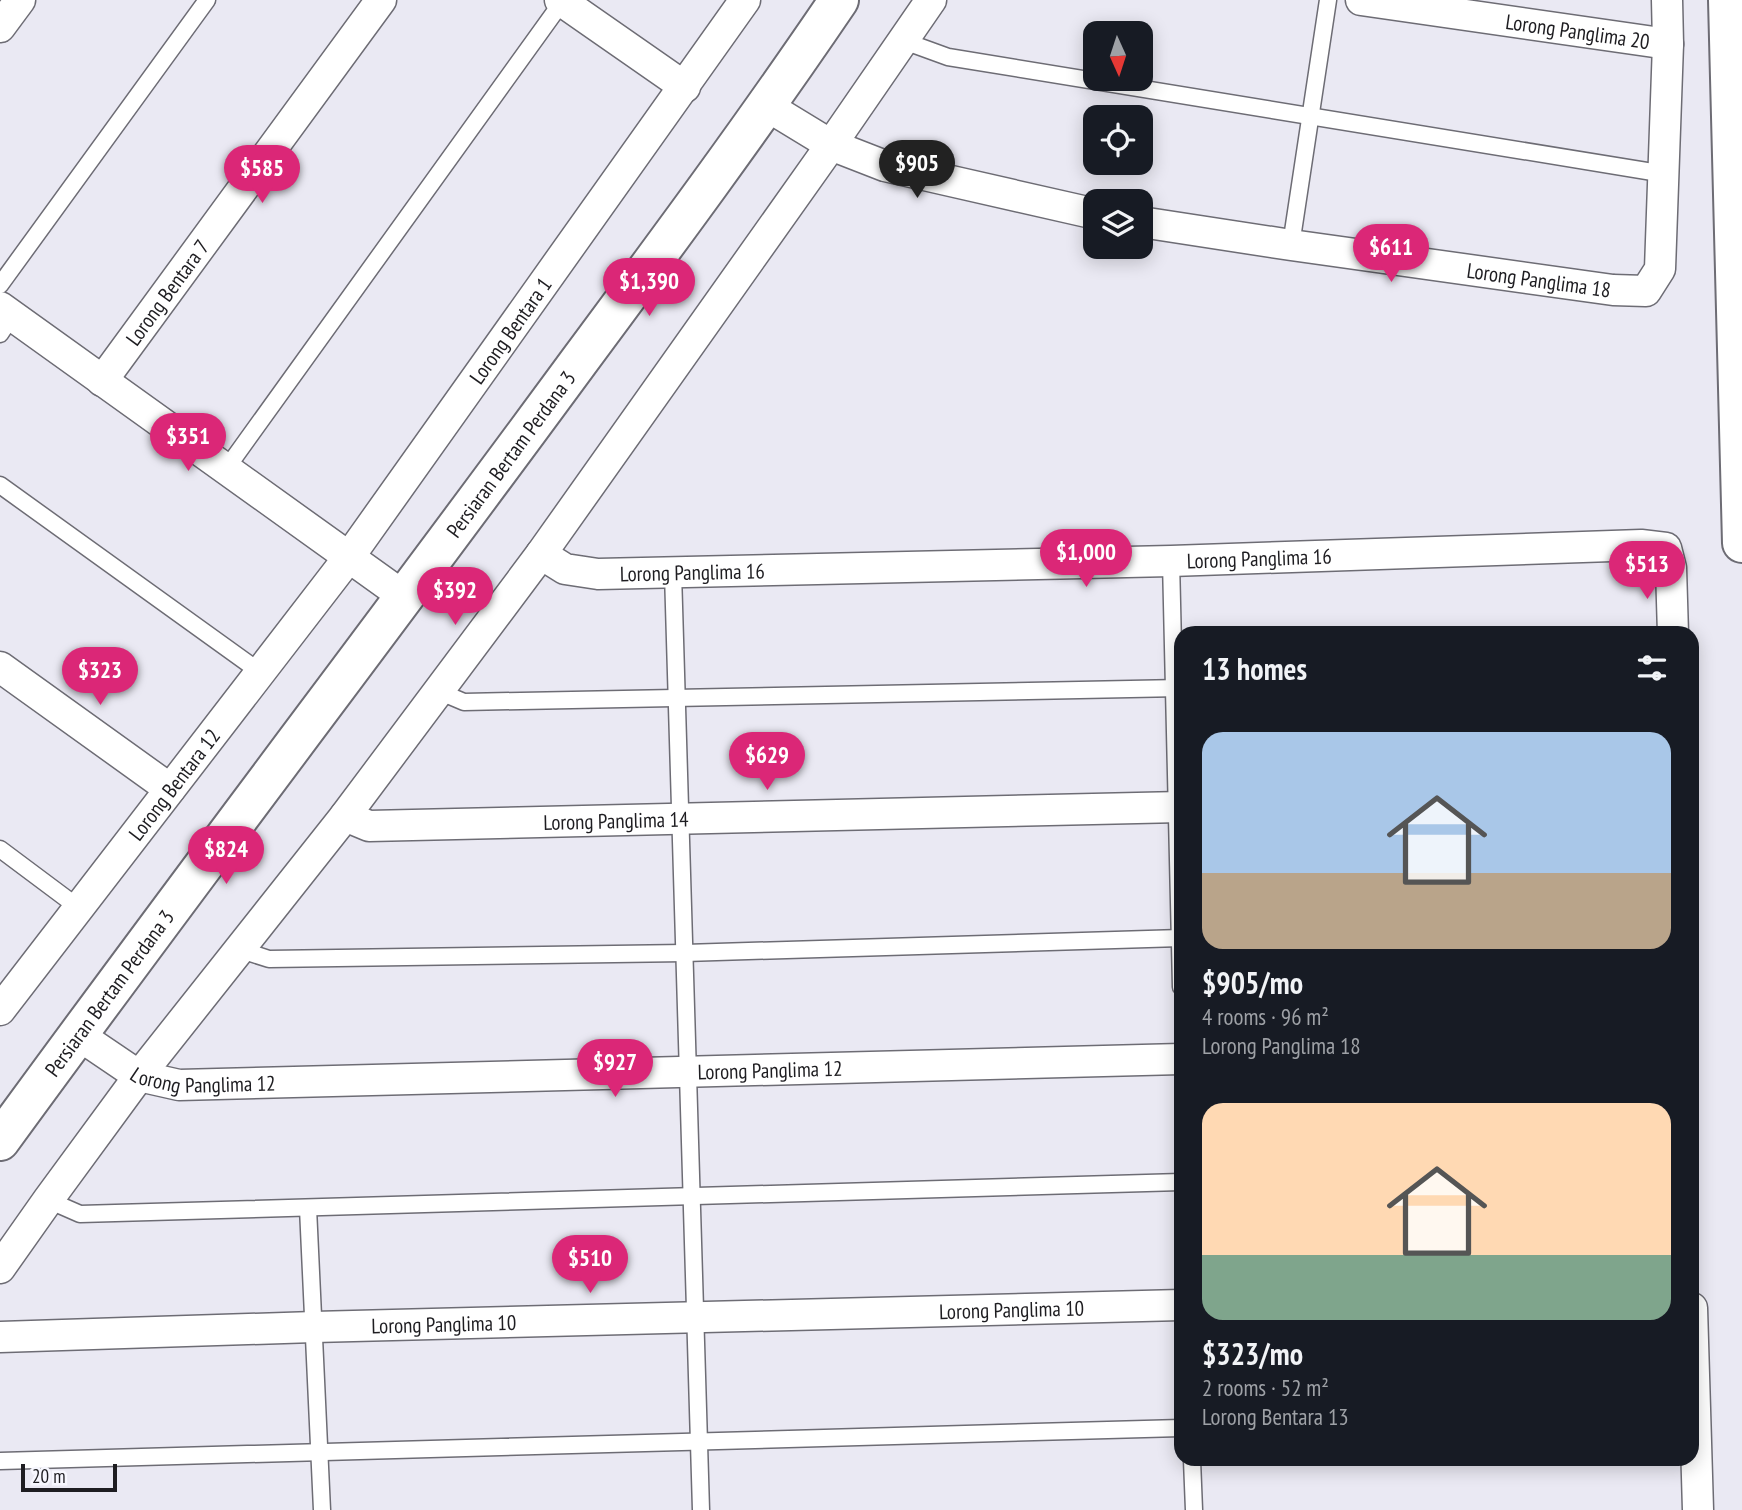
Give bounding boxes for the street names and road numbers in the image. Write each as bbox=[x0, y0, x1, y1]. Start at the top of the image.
street label: Lorong Panglima 20 bbox=[1504, 7, 1651, 55]
street label: Lorong Bentara 7 bbox=[119, 234, 215, 350]
street label: Lorong Panglima 18 bbox=[1465, 256, 1613, 303]
street label: Lorong Bentara 1 bbox=[463, 272, 557, 389]
street label: Persiaran Bertam Perdana 3 bbox=[440, 365, 581, 543]
street label: Lorong Panglima 16 bbox=[1186, 542, 1332, 574]
street label: Lorong Panglima 16 bbox=[620, 557, 765, 587]
street label: Lorong Bentara 12 bbox=[122, 723, 226, 846]
street label: Lorong Panglima 14 bbox=[543, 805, 689, 835]
street label: Persiaran Bertam Perdana 3 bbox=[38, 904, 180, 1081]
street label: Lorong Panglima 12 bbox=[697, 1054, 843, 1085]
street label: Lorong Panglima 12 bbox=[125, 1061, 276, 1099]
street label: Lorong Panglima 10 bbox=[939, 1294, 1084, 1325]
street label: Lorong Panglima 10 bbox=[371, 1308, 517, 1339]

